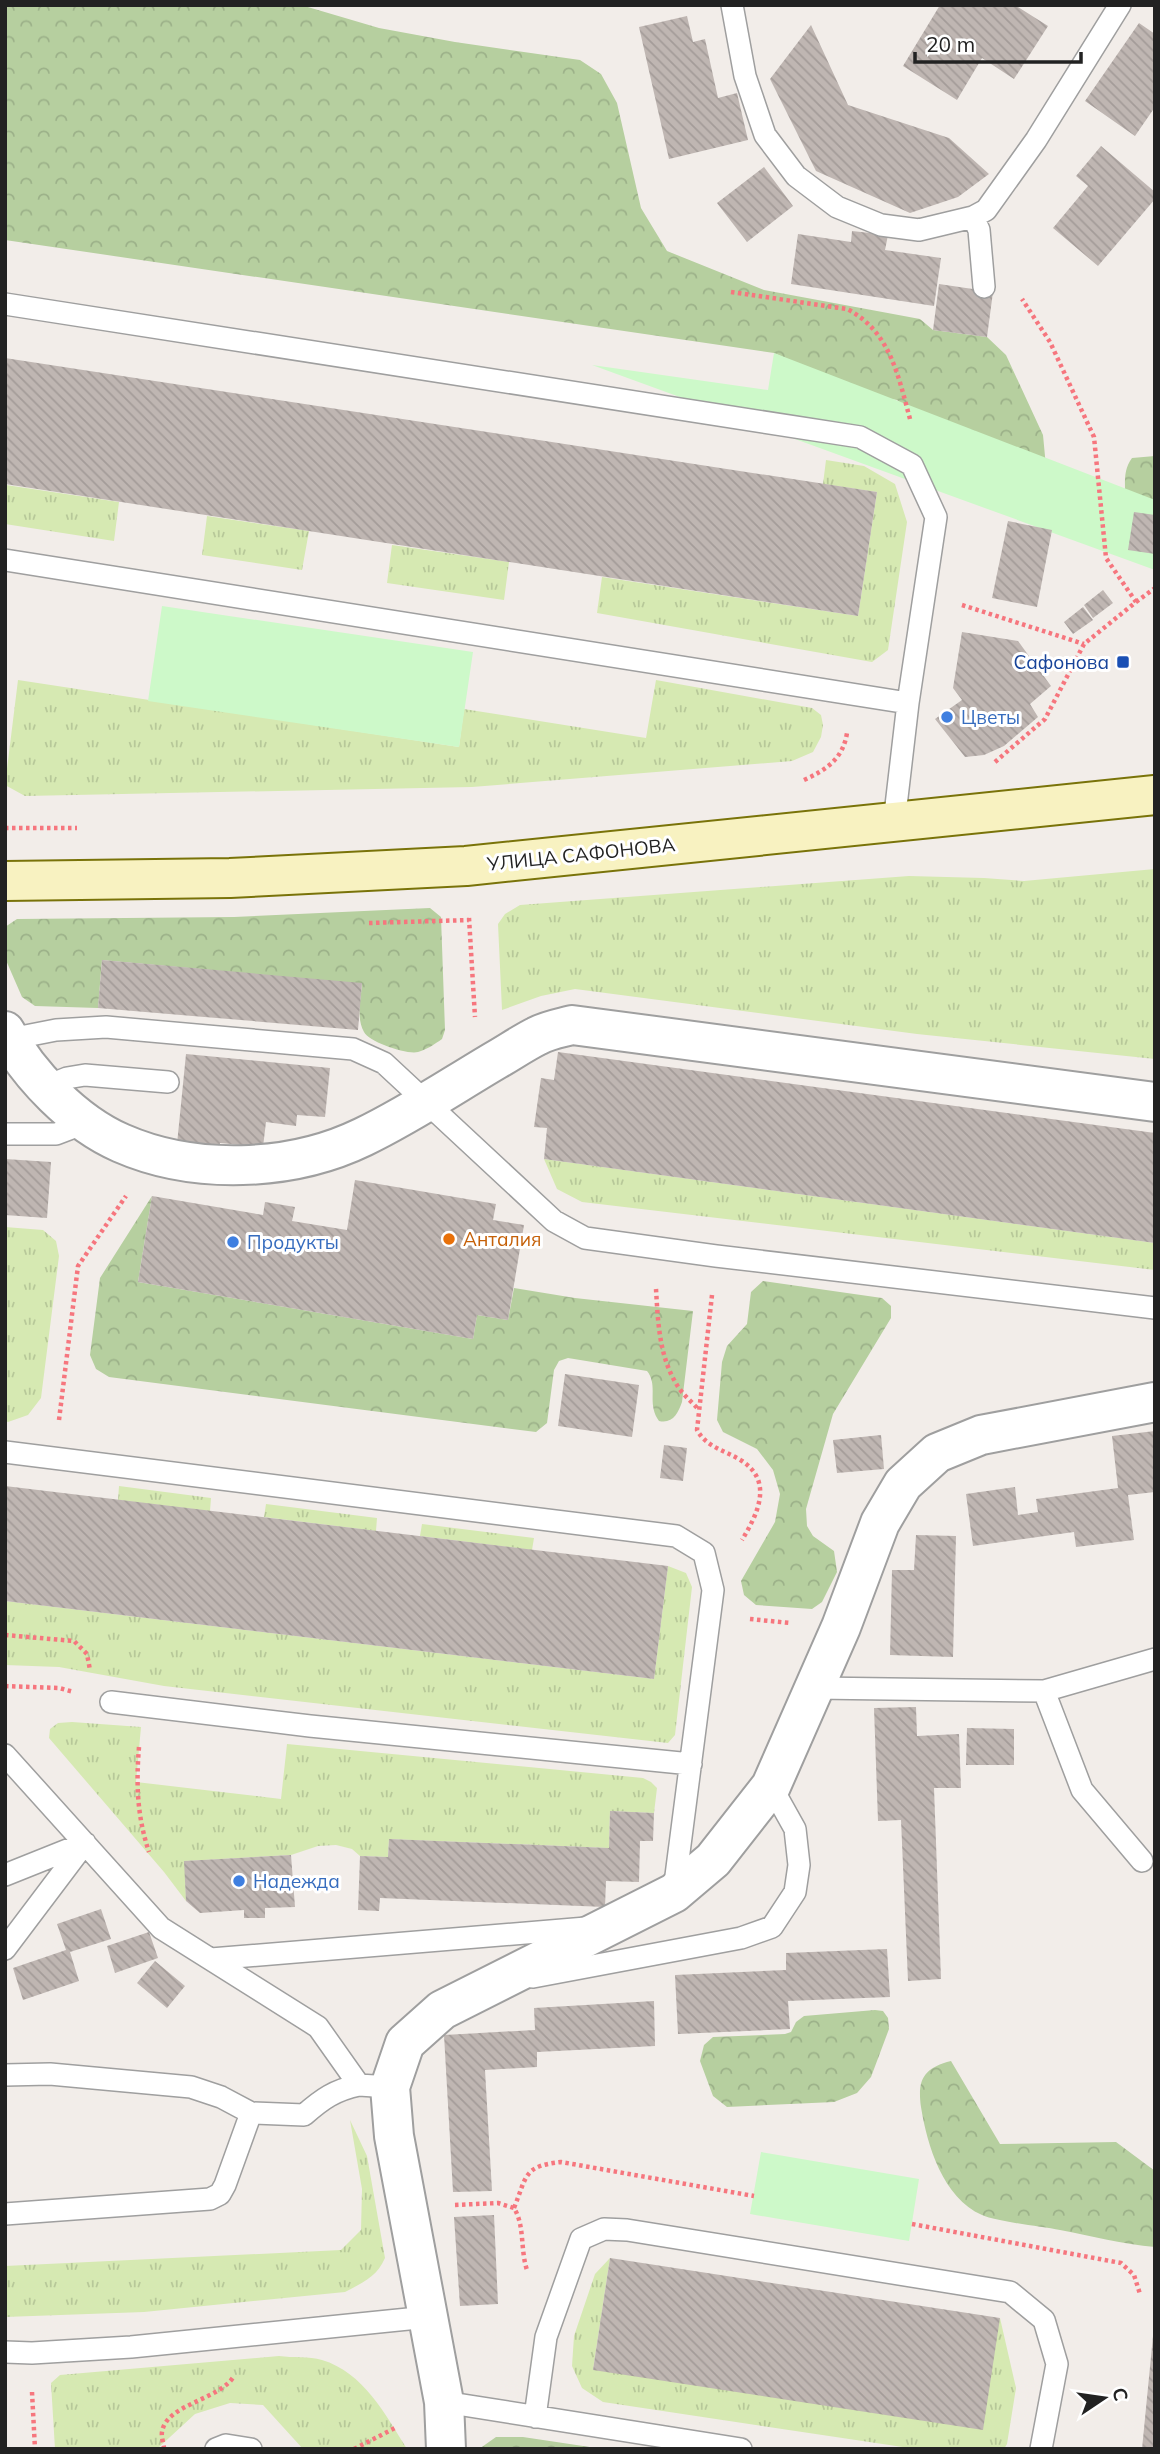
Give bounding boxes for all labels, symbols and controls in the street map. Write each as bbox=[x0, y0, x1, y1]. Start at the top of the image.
scale bar bbox=[915, 21, 1081, 65]
text: 20 m bbox=[926, 31, 975, 57]
place label: Сафонова bbox=[1013, 650, 1109, 674]
marker: Сафонова bbox=[1115, 654, 1131, 670]
place label: Цветы bbox=[961, 705, 1020, 729]
marker: Цветы bbox=[939, 709, 955, 725]
street label: УЛИЦА САФОНОВА bbox=[485, 832, 676, 876]
place label: Анталия bbox=[463, 1227, 541, 1251]
place label: Продукты bbox=[247, 1230, 339, 1254]
marker: Анталия bbox=[441, 1231, 457, 1247]
marker: Продукты bbox=[225, 1234, 241, 1250]
place label: Надежда bbox=[253, 1869, 340, 1893]
marker: Надежда bbox=[231, 1873, 247, 1889]
north arrow bbox=[1069, 2363, 1139, 2433]
text: С bbox=[1107, 2385, 1134, 2403]

